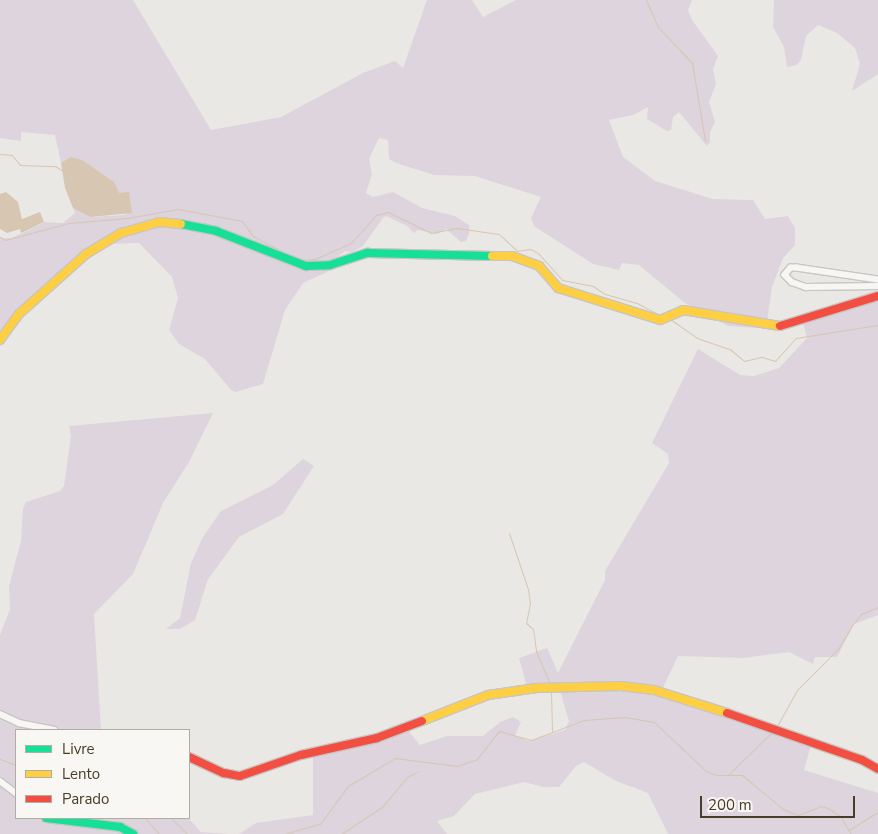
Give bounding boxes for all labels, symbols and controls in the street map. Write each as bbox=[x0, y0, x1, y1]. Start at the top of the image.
legend bbox=[15, 729, 190, 819]
text: Livre bbox=[62, 739, 95, 759]
text: Lento bbox=[62, 764, 100, 784]
scale bar bbox=[703, 786, 858, 818]
text: Parado bbox=[62, 789, 109, 809]
text: 200 m bbox=[708, 795, 752, 815]

